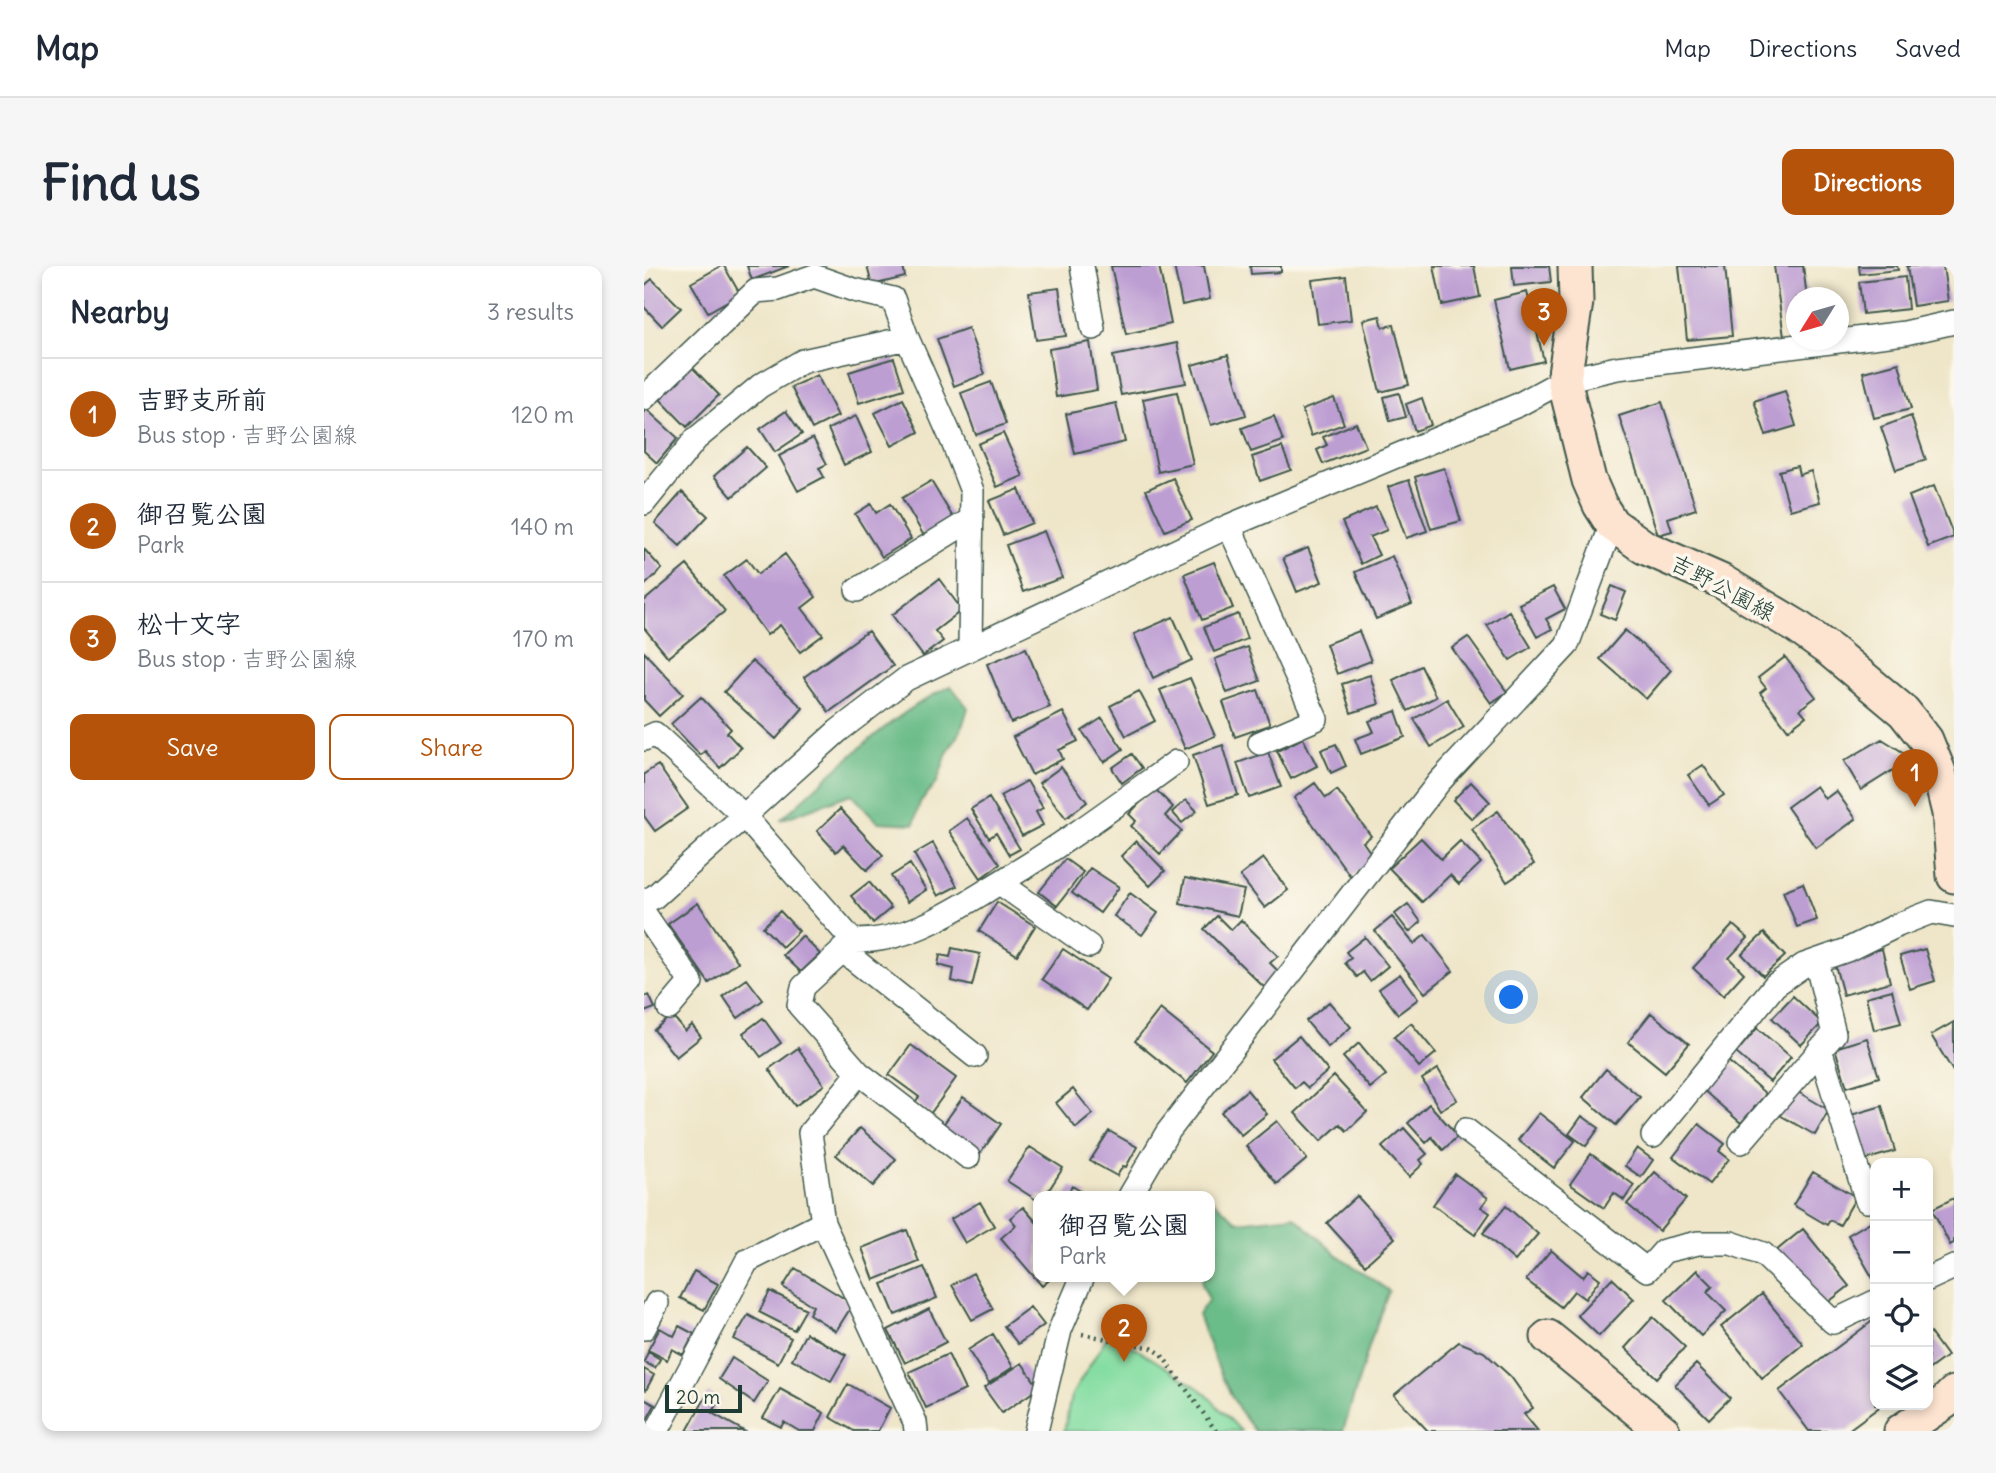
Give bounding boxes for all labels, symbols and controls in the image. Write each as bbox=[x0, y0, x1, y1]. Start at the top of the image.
text: Map bbox=[35, 27, 99, 69]
text: Map bbox=[1664, 33, 1711, 63]
text: Directions bbox=[1749, 33, 1857, 63]
text: Saved bbox=[1895, 33, 1961, 63]
button: Directions bbox=[1782, 149, 1954, 215]
text: Find us bbox=[42, 152, 200, 213]
north arrow bbox=[1786, 287, 1849, 350]
pin: 3 bbox=[1521, 288, 1567, 346]
text: Nearby bbox=[70, 293, 170, 331]
text: 3 results bbox=[487, 297, 574, 326]
text: 吉野支所前 bbox=[137, 383, 267, 416]
text: 1 bbox=[88, 400, 98, 429]
text: 120 m bbox=[511, 400, 574, 429]
text: Bus stop · 吉野公園線 bbox=[137, 420, 357, 449]
text: 御召覧公園 bbox=[137, 497, 267, 530]
text: 2 bbox=[87, 512, 99, 541]
text: 140 m bbox=[511, 512, 574, 541]
text: Park bbox=[137, 530, 185, 559]
street label: 吉野公園線 bbox=[1665, 547, 1781, 627]
text: 松十文字 bbox=[137, 607, 241, 640]
text: 3 bbox=[86, 624, 100, 653]
text: 170 m bbox=[513, 624, 574, 653]
text: Bus stop · 吉野公園線 bbox=[137, 644, 357, 673]
button: Save bbox=[70, 714, 315, 780]
button: Share bbox=[329, 714, 574, 780]
pin: 1 bbox=[1892, 749, 1938, 807]
your location bbox=[1494, 980, 1528, 1014]
map controls bbox=[1870, 1158, 1933, 1410]
button: + bbox=[1870, 1158, 1933, 1221]
popup bbox=[1033, 1191, 1215, 1282]
text: 御召覧公園 bbox=[1059, 1208, 1189, 1241]
button: − bbox=[1870, 1221, 1933, 1284]
text: Park bbox=[1059, 1241, 1107, 1270]
button: locate bbox=[1870, 1284, 1933, 1347]
pin: 2 bbox=[1101, 1304, 1147, 1362]
button: layers bbox=[1870, 1347, 1933, 1410]
scale bar bbox=[665, 1382, 742, 1414]
text: 20 m bbox=[676, 1385, 720, 1409]

